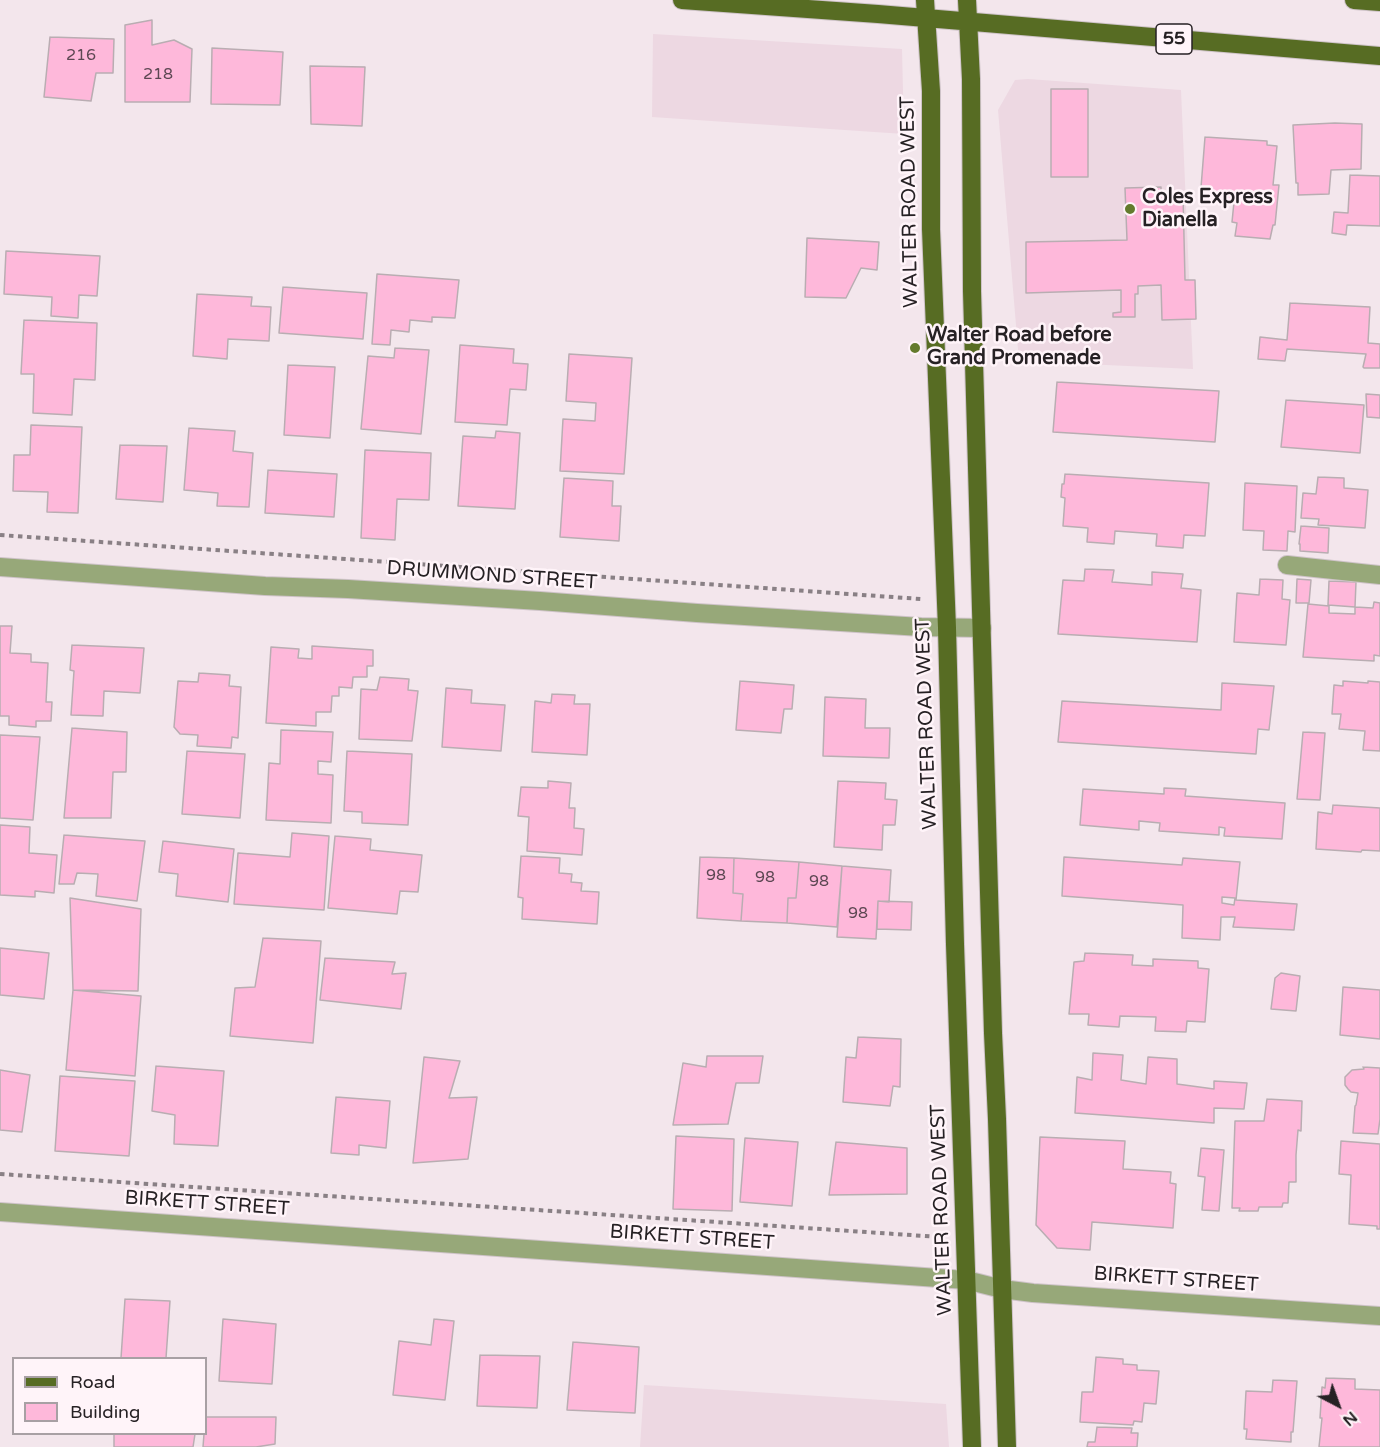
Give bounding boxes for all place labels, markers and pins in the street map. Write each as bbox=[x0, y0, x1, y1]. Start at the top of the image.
place label: Coles Express Dianella bbox=[1142, 186, 1273, 233]
marker: Coles Express Dianella bbox=[1123, 202, 1137, 216]
place label: Walter Road before Grand Promenade bbox=[927, 324, 1112, 371]
marker: Walter Road before Grand Promenade bbox=[908, 341, 922, 355]

